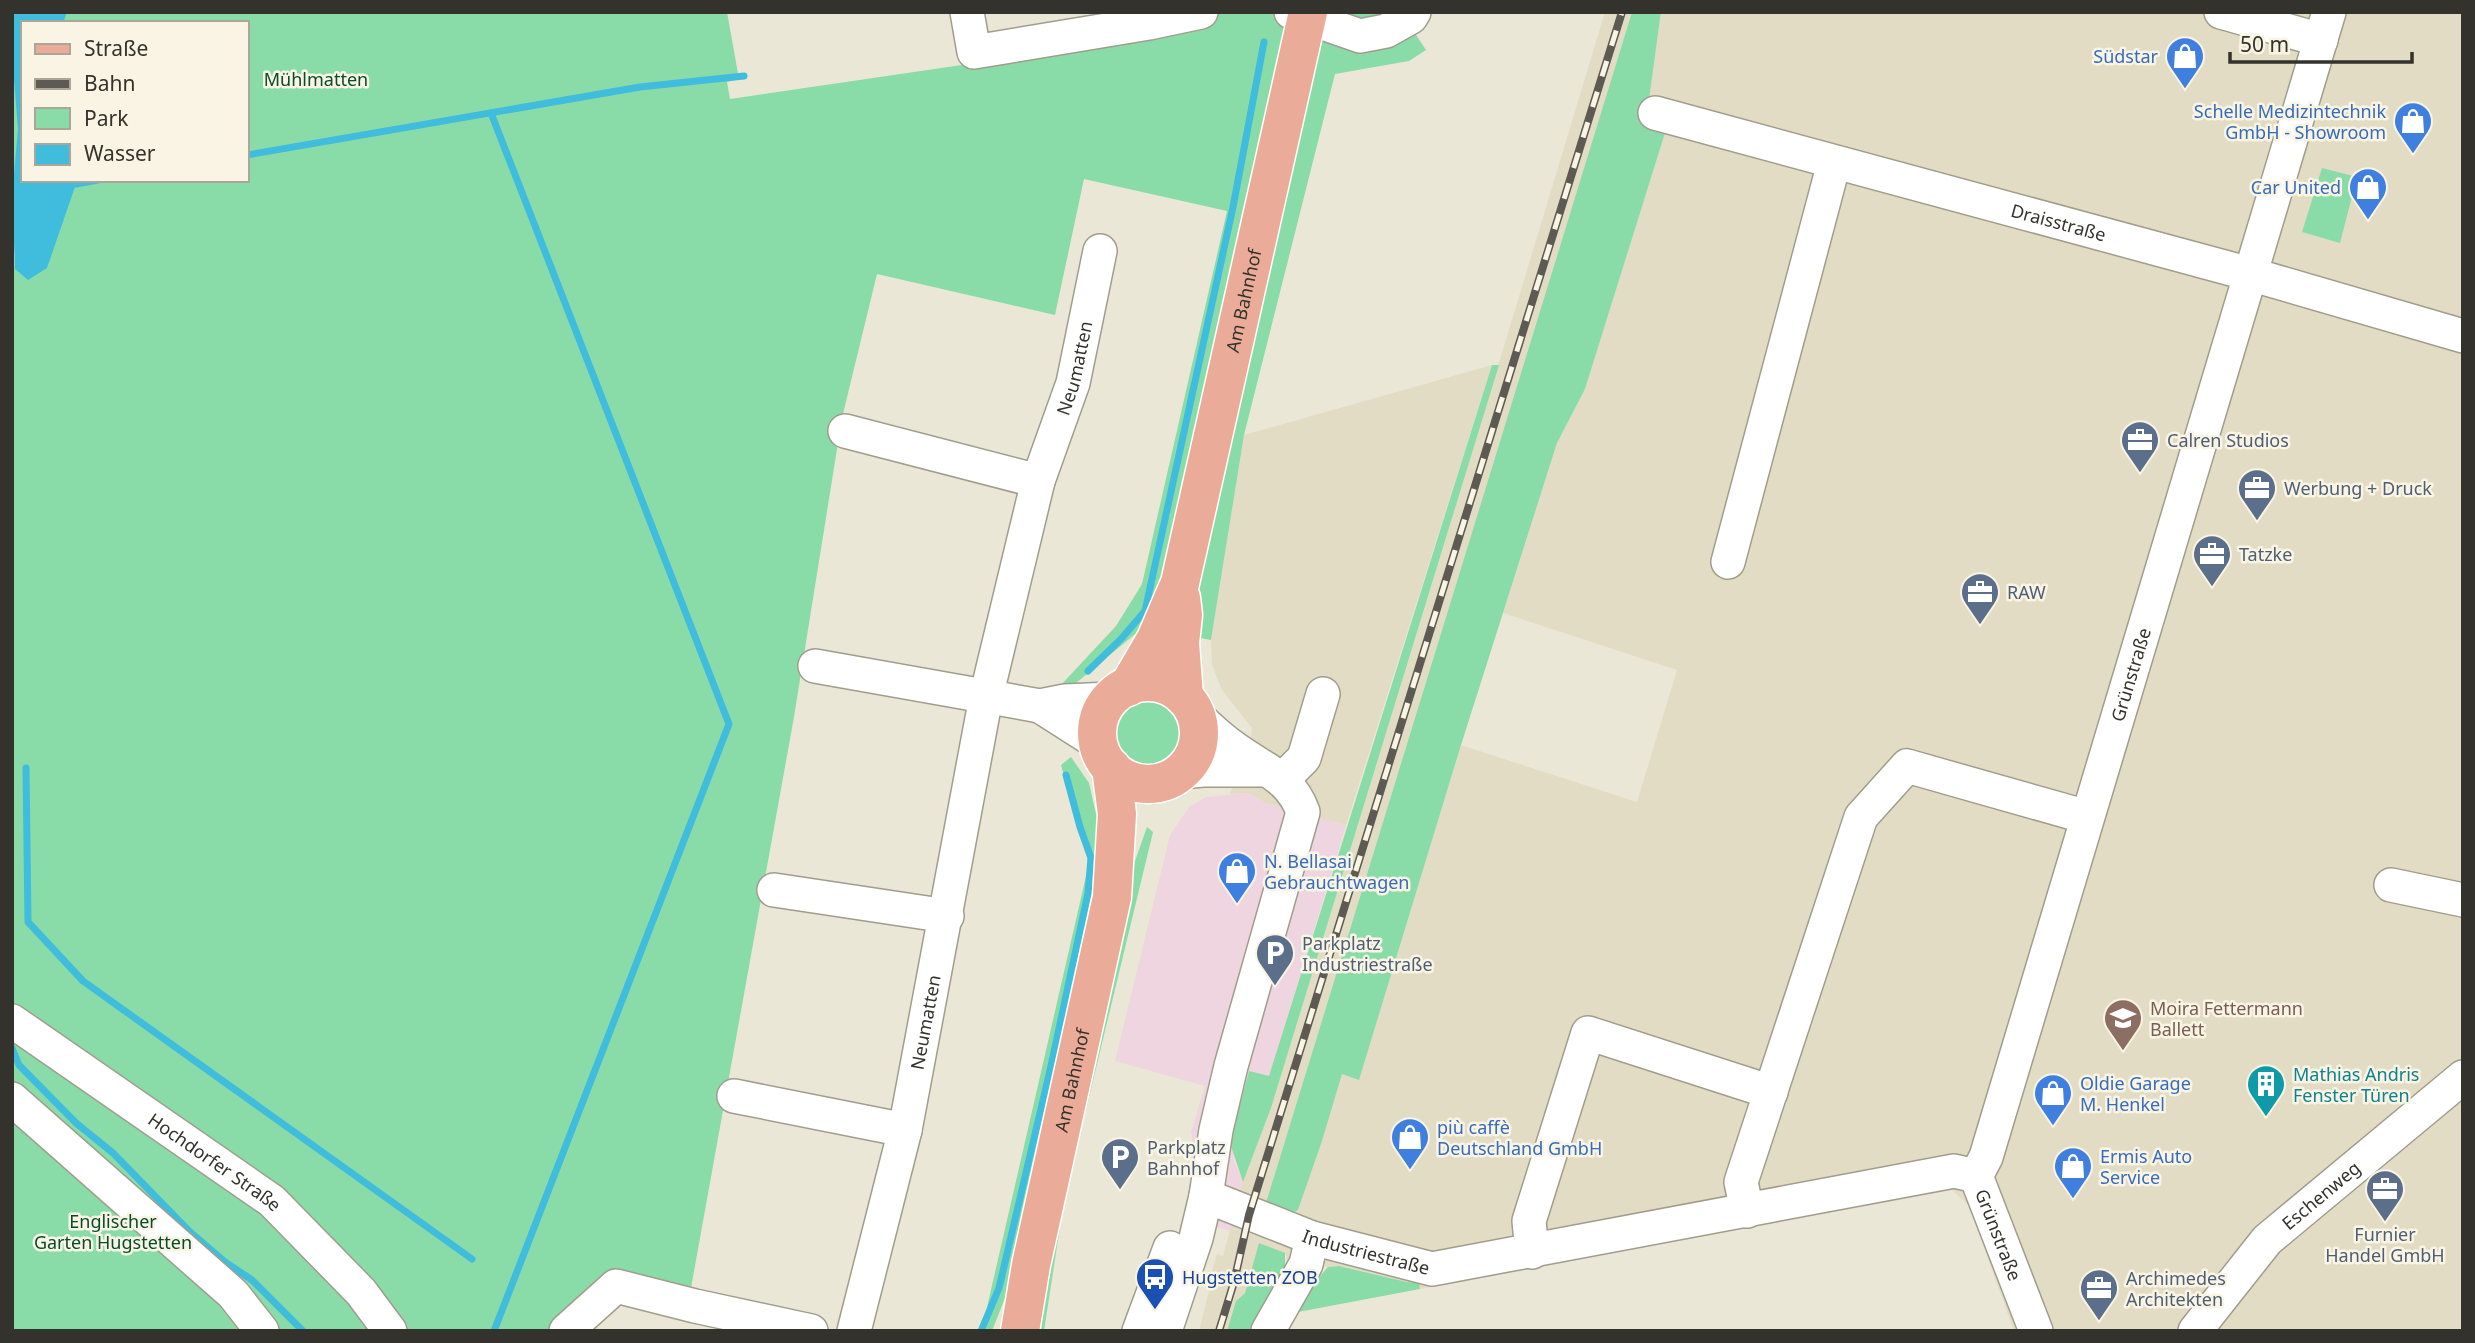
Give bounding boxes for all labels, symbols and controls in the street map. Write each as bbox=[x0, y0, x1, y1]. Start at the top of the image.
legend bbox=[21, 21, 248, 182]
scale bar bbox=[2230, 21, 2412, 65]
text: 50 m bbox=[2240, 30, 2289, 58]
text: Straße bbox=[84, 34, 148, 62]
shop icon: Südstar bbox=[2164, 35, 2206, 90]
place label: Südstar bbox=[2093, 44, 2159, 68]
park label: Mühlmatten bbox=[264, 67, 368, 91]
text: Bahn bbox=[84, 69, 135, 97]
place label: Schelle Medizintechnik GmbH - Showroom bbox=[2194, 99, 2386, 144]
shop icon: Schelle Medizintechnik GmbH - Showroom bbox=[2392, 100, 2434, 155]
text: Park bbox=[84, 104, 129, 132]
text: Wasser bbox=[84, 139, 156, 167]
shop icon: Car United bbox=[2347, 166, 2389, 221]
place label: Car United bbox=[2251, 175, 2341, 199]
street label: Draisstraße bbox=[2008, 198, 2109, 246]
street label: Am Bahnhof bbox=[1220, 246, 1267, 355]
street label: Neumatten bbox=[1051, 319, 1097, 418]
office icon: Calren Studios bbox=[2119, 419, 2161, 474]
place label: Calren Studios bbox=[2167, 428, 2289, 452]
office icon: Werbung + Druck bbox=[2236, 467, 2278, 522]
place label: Werbung + Druck bbox=[2284, 476, 2432, 500]
office icon: Tatzke bbox=[2191, 533, 2233, 588]
place label: Tatzke bbox=[2239, 542, 2292, 566]
office icon: RAW bbox=[1959, 571, 2001, 626]
place label: RAW bbox=[2007, 580, 2046, 604]
street label: Grünstraße bbox=[2105, 625, 2156, 724]
place label: N. Bellasai Gebrauchtwagen bbox=[1264, 849, 1409, 894]
shop icon: N. Bellasai Gebrauchtwagen bbox=[1216, 850, 1258, 905]
place label: Parkplatz Industriestraße bbox=[1302, 931, 1433, 976]
parking icon: Parkplatz Industriestraße bbox=[1254, 932, 1296, 987]
street label: Neumatten bbox=[905, 973, 946, 1072]
place label: Moira Fettermann Ballett bbox=[2150, 996, 2303, 1041]
school or university icon: Moira Fettermann Ballett bbox=[2102, 997, 2144, 1052]
street label: Am Bahnhof bbox=[1049, 1026, 1095, 1134]
place label: Mathias Andris Fenster Türen bbox=[2293, 1062, 2420, 1107]
building icon: Mathias Andris Fenster Türen bbox=[2245, 1063, 2287, 1118]
place label: Oldie Garage M. Henkel bbox=[2080, 1071, 2191, 1116]
shop icon: Oldie Garage M. Henkel bbox=[2032, 1072, 2074, 1127]
street label: Hochdorfer Straße bbox=[144, 1107, 287, 1216]
place label: più caffè Deutschland GmbH bbox=[1437, 1115, 1602, 1160]
shop icon: più caffè Deutschland GmbH bbox=[1389, 1116, 1431, 1171]
place label: Parkplatz Bahnhof bbox=[1147, 1135, 1226, 1180]
parking icon: Parkplatz Bahnhof bbox=[1099, 1136, 1141, 1191]
place label: Ermis Auto Service bbox=[2100, 1144, 2192, 1189]
shop icon: Ermis Auto Service bbox=[2052, 1145, 2094, 1200]
street label: Eschenweg bbox=[2277, 1156, 2365, 1235]
office icon: Furnier Handel GmbH bbox=[2364, 1168, 2406, 1223]
street label: Grünstraße bbox=[1970, 1185, 2027, 1284]
park label: Englischer Garten Hugstetten bbox=[34, 1209, 192, 1254]
place label: Furnier Handel GmbH bbox=[2325, 1222, 2445, 1267]
street label: Industriestraße bbox=[1299, 1223, 1432, 1280]
bus stop icon: Hugstetten ZOB bbox=[1134, 1256, 1176, 1311]
place label: Hugstetten ZOB bbox=[1182, 1265, 1318, 1289]
place label: Archimedes Architekten bbox=[2126, 1266, 2226, 1311]
office icon: Archimedes Architekten bbox=[2078, 1267, 2120, 1322]

